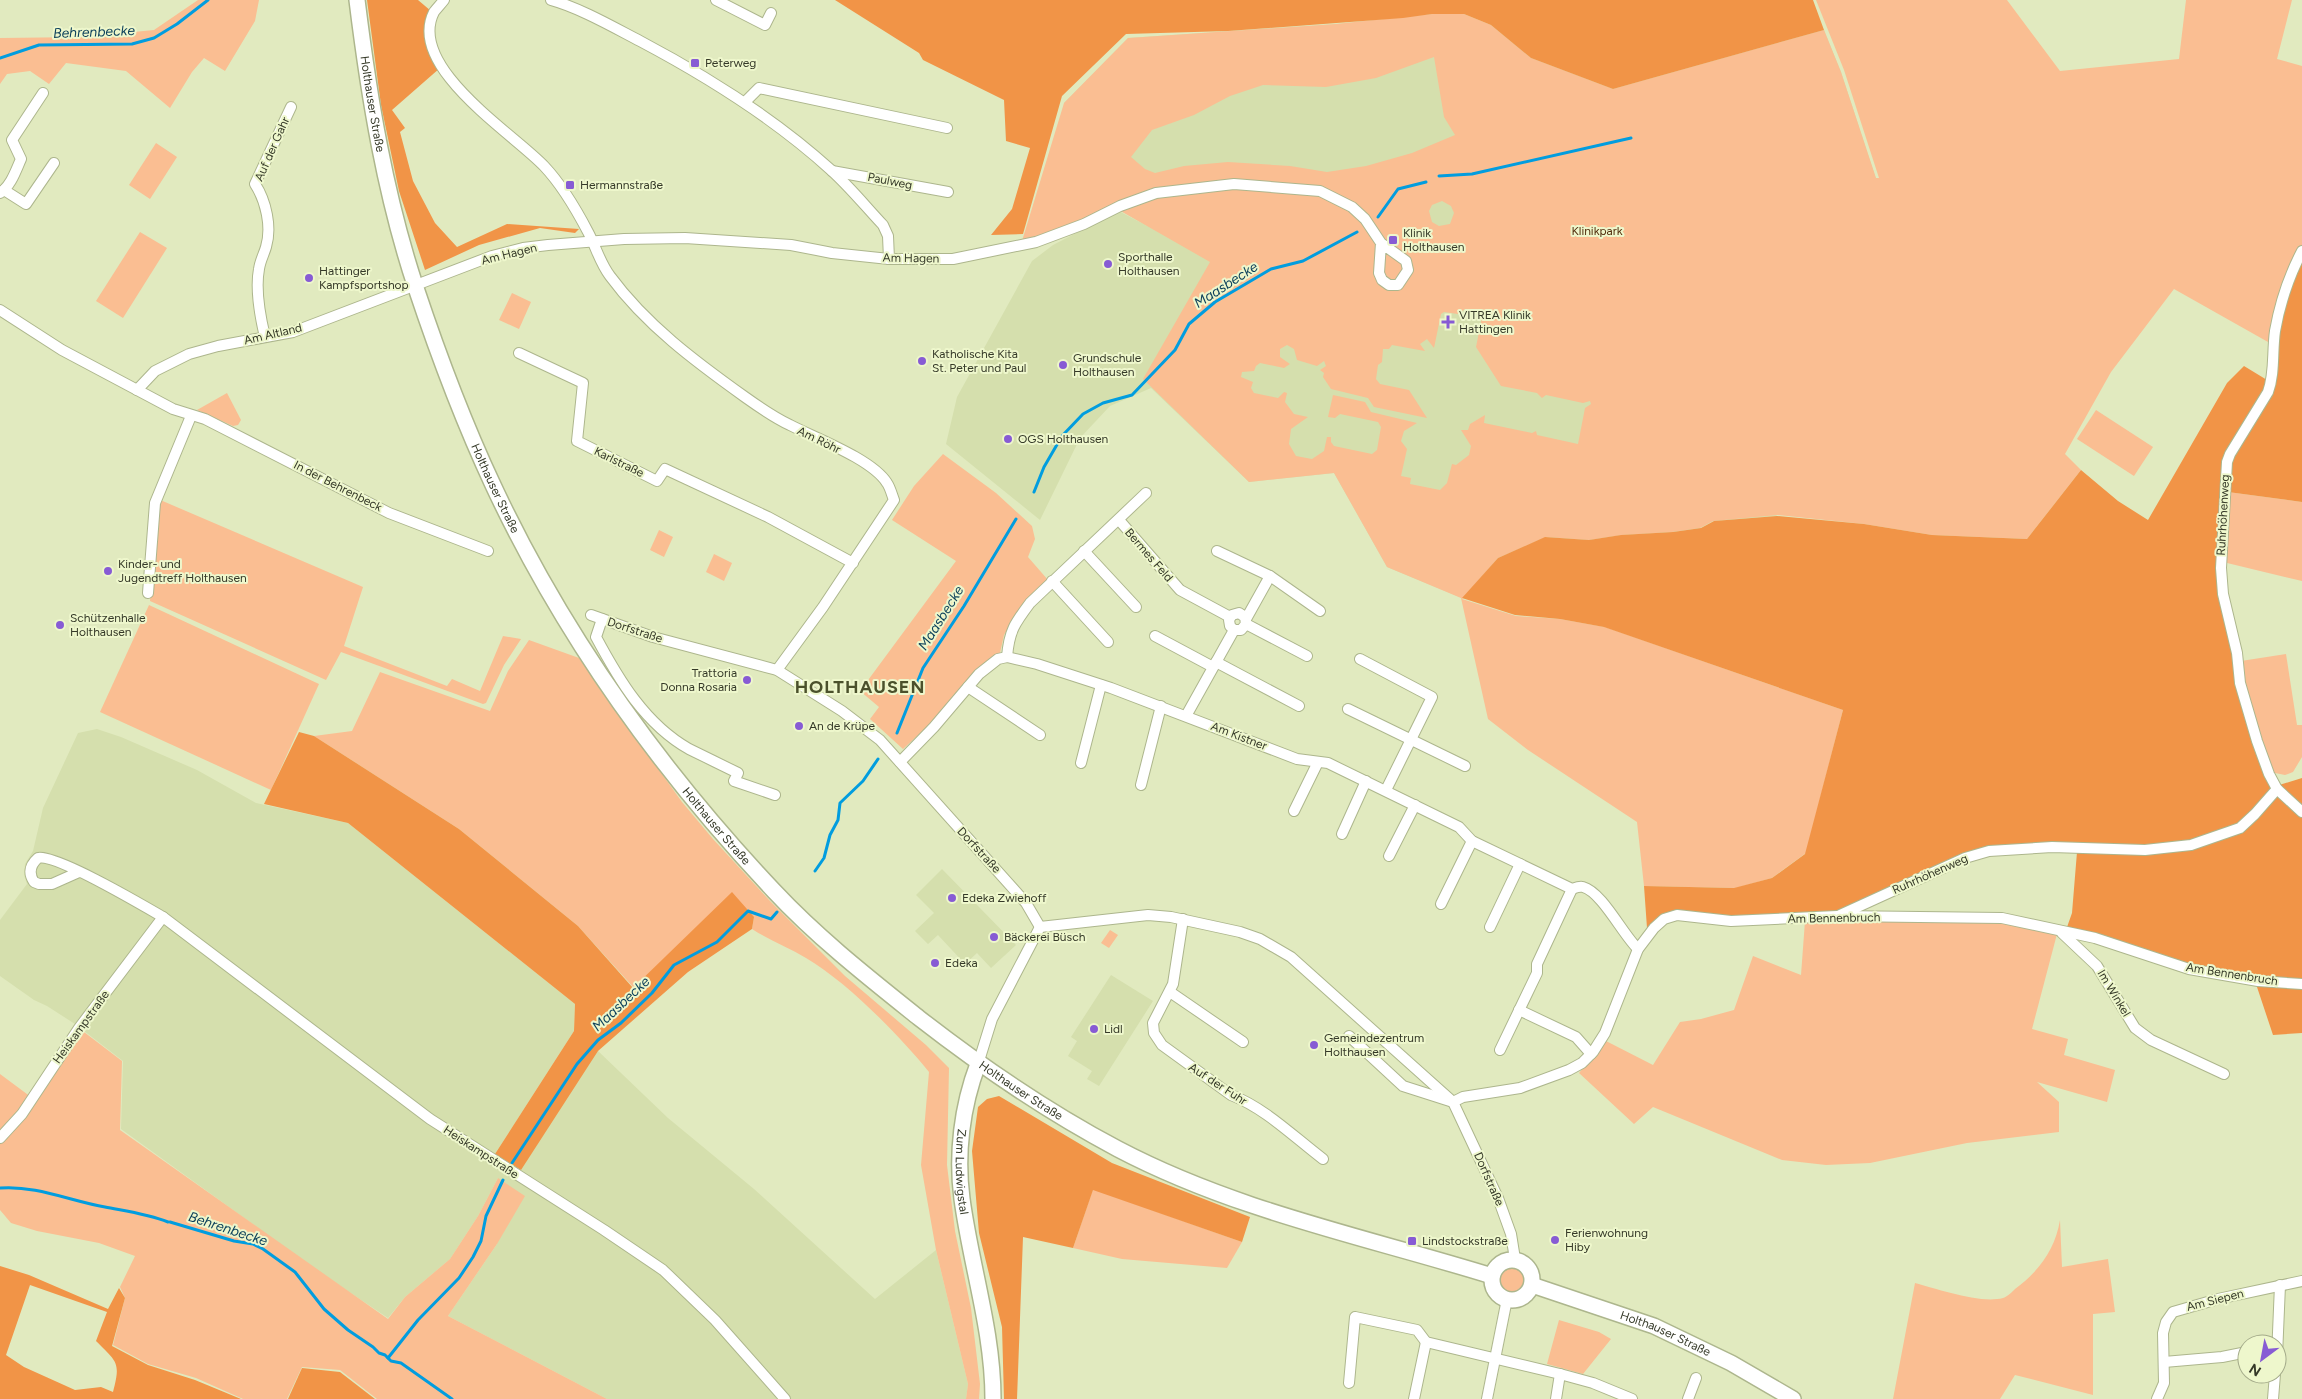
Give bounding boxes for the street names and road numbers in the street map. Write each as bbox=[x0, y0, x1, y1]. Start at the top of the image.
street label: Holthauser Straße bbox=[357, 55, 388, 154]
street label: Auf der Gahr bbox=[252, 115, 292, 183]
street label: Paulweg bbox=[867, 170, 913, 192]
street label: Am Hagen bbox=[480, 240, 539, 268]
street label: Am Hagen bbox=[883, 251, 940, 265]
street label: Am Altland bbox=[243, 321, 303, 347]
street label: Am Röhr bbox=[795, 424, 843, 456]
street label: Holthauser Straße bbox=[468, 441, 523, 536]
street label: Karlstraße bbox=[592, 444, 647, 480]
street label: In der Behrenbeck bbox=[291, 458, 385, 514]
street label: Ruhrhöhenweg bbox=[2214, 474, 2232, 556]
street label: Bermes Feld bbox=[1122, 526, 1176, 584]
street label: Dorfstraße bbox=[606, 614, 665, 646]
street label: Am Kistner bbox=[1209, 719, 1269, 753]
street label: Holthauser Straße bbox=[679, 784, 754, 868]
street label: Dorfstraße bbox=[954, 824, 1004, 876]
street label: Ruhrhöhenweg bbox=[1890, 851, 1970, 897]
street label: Am Bennenbruch bbox=[1787, 910, 1881, 926]
street label: Am Bennenbruch bbox=[2185, 960, 2279, 988]
street label: Im Winkel bbox=[2095, 967, 2133, 1019]
street label: Heiskampstraße bbox=[50, 987, 112, 1066]
street label: Holthauser Straße bbox=[976, 1058, 1066, 1123]
street label: Auf der Fuhr bbox=[1186, 1060, 1250, 1108]
street label: Heiskampstraße bbox=[441, 1123, 522, 1182]
street label: Zum Ludwigstal bbox=[953, 1128, 971, 1216]
street label: Dorfstraße bbox=[1471, 1150, 1507, 1208]
street label: Am Siepen bbox=[2185, 1286, 2245, 1314]
street label: Holthauser Straße bbox=[1618, 1308, 1713, 1359]

